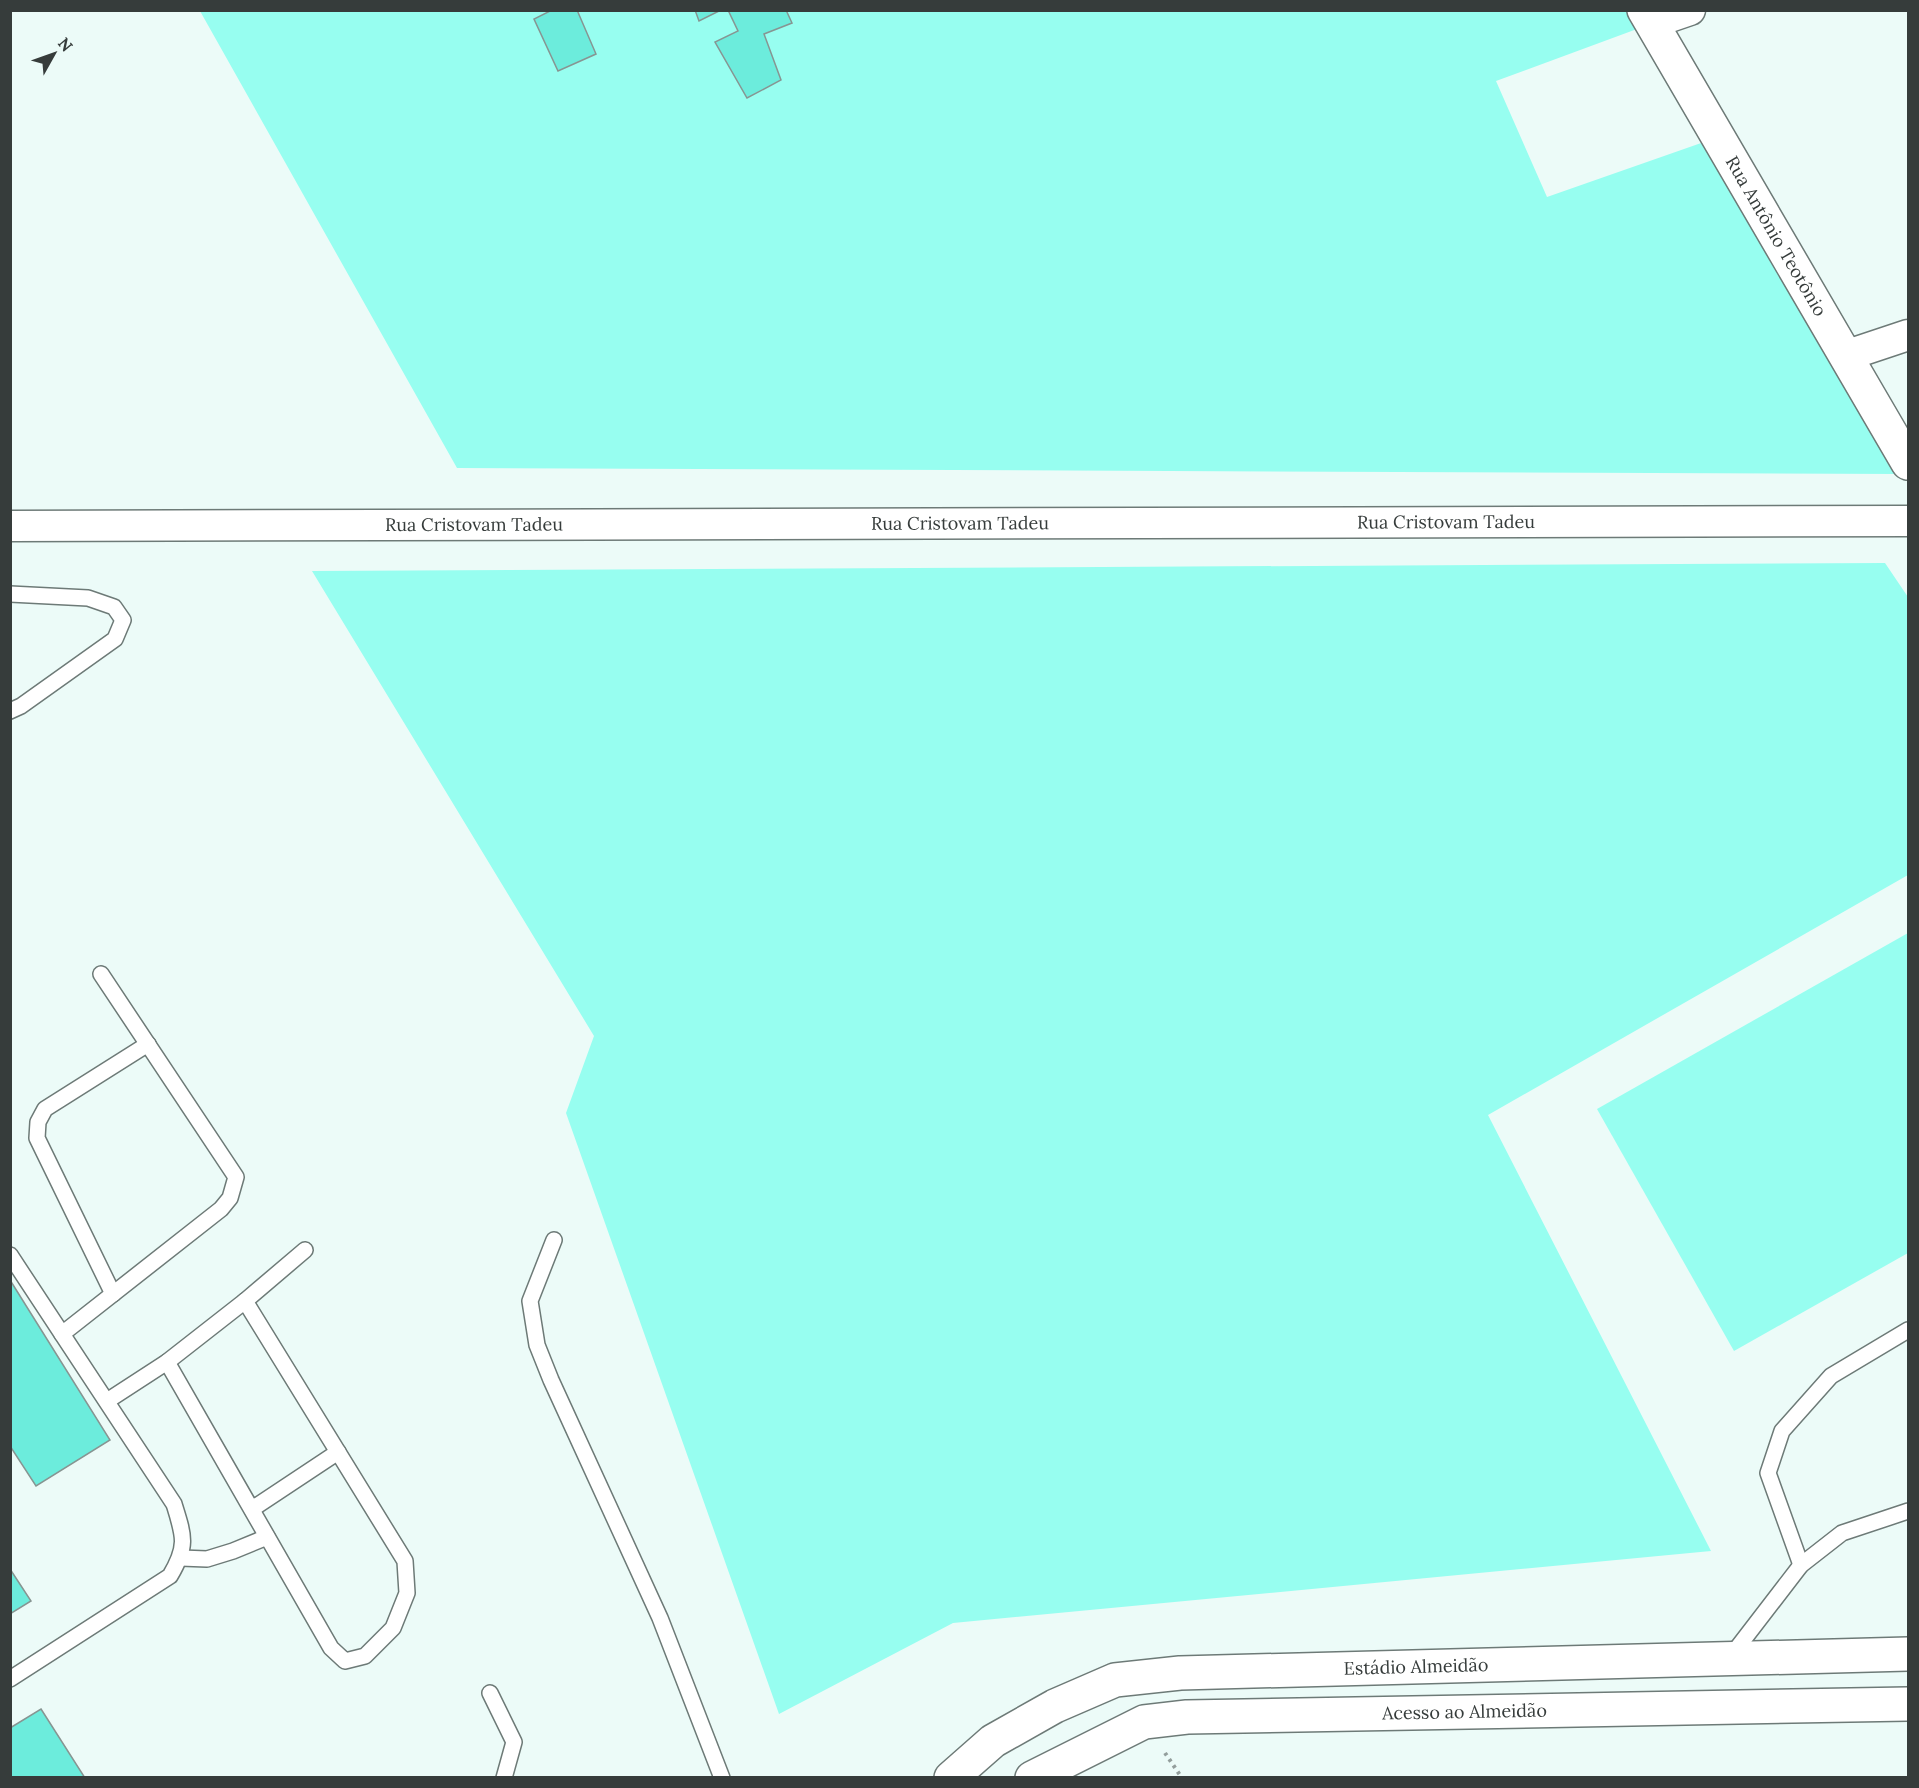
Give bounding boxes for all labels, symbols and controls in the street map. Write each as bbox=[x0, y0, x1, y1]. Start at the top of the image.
north arrow bbox=[24, 24, 84, 84]
text: N bbox=[54, 33, 77, 56]
street label: Rua Antônio Teotônio bbox=[1721, 152, 1832, 320]
street label: Rua Cristovam Tadeu bbox=[1357, 510, 1535, 533]
street label: Rua Cristovam Tadeu bbox=[871, 511, 1049, 535]
street label: Rua Cristovam Tadeu bbox=[385, 513, 563, 536]
street label: Estádio Almeidão bbox=[1343, 1653, 1489, 1680]
street label: Acesso ao Almeidão bbox=[1381, 1699, 1547, 1724]

